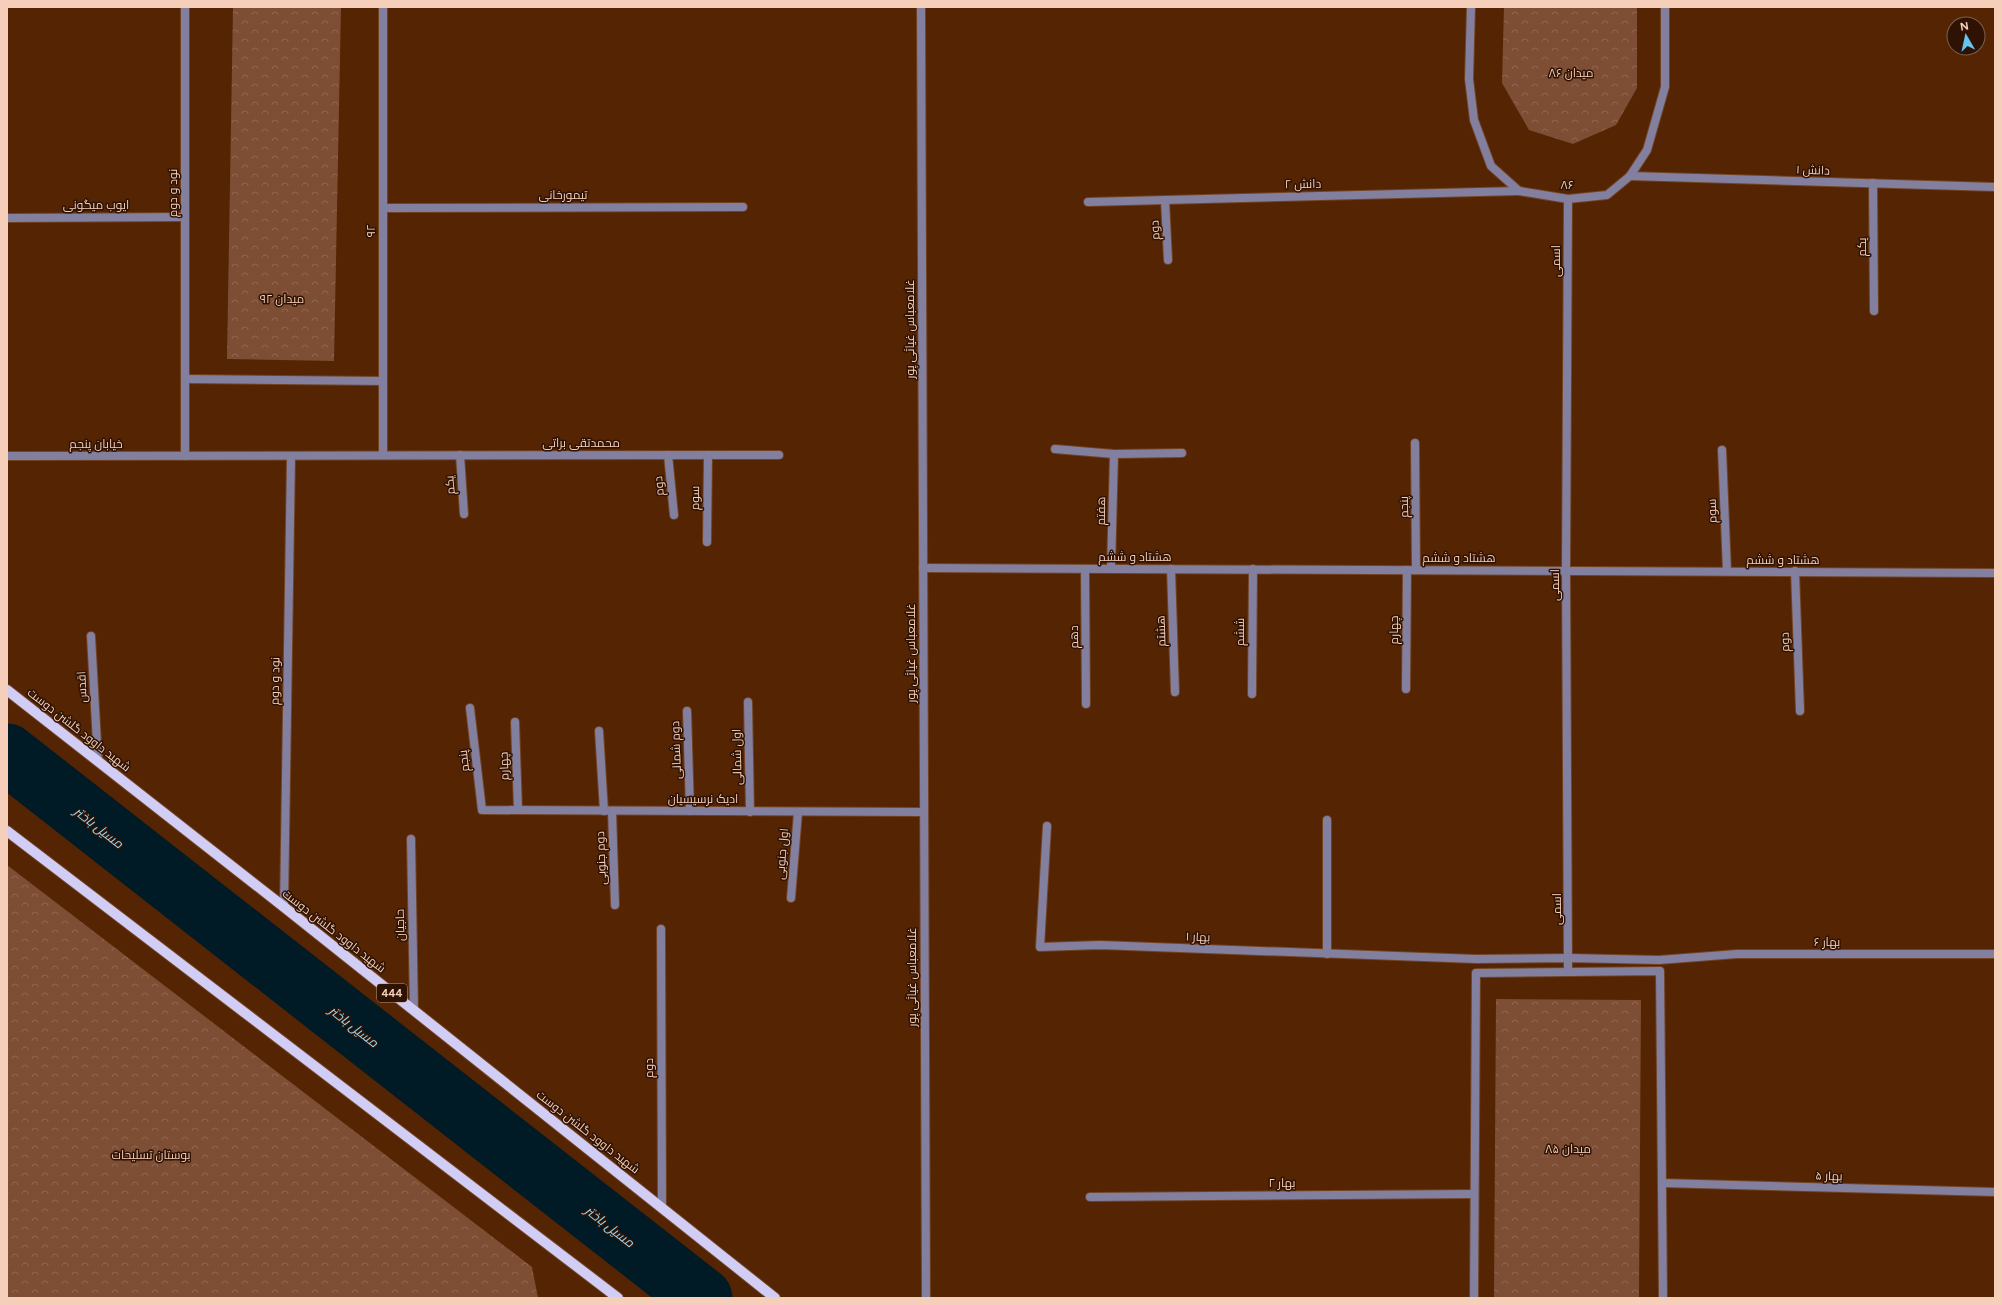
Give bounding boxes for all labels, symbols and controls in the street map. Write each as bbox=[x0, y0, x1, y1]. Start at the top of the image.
north arrow bbox=[1946, 16, 1986, 56]
text: N bbox=[1959, 20, 1970, 34]
park label: میدان ۸۶ bbox=[1548, 66, 1594, 80]
street label: دانش ۱ bbox=[1796, 162, 1830, 178]
street label: نود و دوم bbox=[166, 169, 181, 217]
street label: دانش ۲ bbox=[1285, 177, 1322, 191]
street label: ۸۶ bbox=[1560, 178, 1574, 192]
street label: تیمورخانی bbox=[539, 188, 588, 202]
street label: ایوب میگونی bbox=[63, 198, 129, 212]
street label: دوم bbox=[1147, 219, 1164, 240]
street label: ۹۲ bbox=[364, 225, 378, 237]
street label: یکم bbox=[1855, 237, 1870, 257]
street label: اسمی bbox=[1549, 245, 1563, 277]
street label: غلامعباس غیاثی پور bbox=[903, 279, 919, 380]
park label: میدان ۹۲ bbox=[260, 292, 304, 306]
street label: محمدتقی براتی bbox=[542, 436, 620, 450]
street label: خیابان پنجم bbox=[69, 437, 123, 453]
street label: یکم bbox=[442, 474, 459, 495]
street label: دوم bbox=[651, 475, 668, 497]
street label: سوم bbox=[688, 486, 703, 510]
street label: پنجم bbox=[1397, 495, 1413, 518]
street label: هفتم bbox=[1094, 497, 1109, 525]
street label: سوم bbox=[1705, 498, 1720, 523]
street label: هشتاد و ششم bbox=[1098, 550, 1172, 565]
street label: هشتاد و ششم bbox=[1422, 551, 1496, 566]
street label: هشتاد و ششم bbox=[1746, 553, 1820, 568]
street label: اسمی bbox=[1548, 569, 1562, 601]
street label: غلامعباس غیاثی پور bbox=[904, 603, 920, 704]
street label: هشتم bbox=[1153, 615, 1170, 647]
street label: چهارم bbox=[1387, 616, 1403, 644]
street label: ششم bbox=[1233, 618, 1248, 646]
street label: دهم bbox=[1067, 625, 1082, 649]
street label: دوم bbox=[1778, 632, 1793, 652]
street label: نود و دوم bbox=[268, 657, 283, 705]
street label: اقدس bbox=[74, 671, 90, 703]
street label: شهید داوود گلشن دوست bbox=[25, 685, 133, 775]
street label: دوم شمالی bbox=[668, 720, 685, 779]
street label: اول شمالی bbox=[730, 729, 744, 785]
street label: پنجم bbox=[456, 748, 474, 773]
street label: چهارم bbox=[497, 751, 513, 781]
street label: ادیک نرسیسیان bbox=[668, 792, 738, 806]
water label: مسیل باختر bbox=[69, 802, 127, 852]
street label: اول جنوبی bbox=[773, 828, 791, 880]
street label: دوم جنوبی bbox=[593, 831, 610, 885]
street label: شهید داوود گلشن دوست bbox=[280, 886, 388, 976]
street label: اسمی bbox=[1550, 893, 1564, 925]
street label: حاجیان bbox=[393, 909, 407, 941]
street label: غلامعباس غیاثی پور bbox=[905, 927, 921, 1028]
street label: بهار ۱ bbox=[1186, 930, 1210, 944]
street label: بهار ۶ bbox=[1814, 935, 1840, 949]
road number: 444 bbox=[377, 984, 407, 1002]
water label: مسیل باختر bbox=[324, 1001, 382, 1051]
street label: دوم bbox=[642, 1058, 657, 1078]
street label: شهید داوود گلشن دوست bbox=[534, 1087, 642, 1177]
park label: میدان ۸۵ bbox=[1545, 1142, 1591, 1156]
park label: بوستان تسلیحات bbox=[111, 1148, 191, 1162]
street label: بهار ۵ bbox=[1815, 1169, 1843, 1183]
street label: بهار ۲ bbox=[1268, 1176, 1296, 1190]
water label: مسیل باختر bbox=[580, 1201, 638, 1251]

